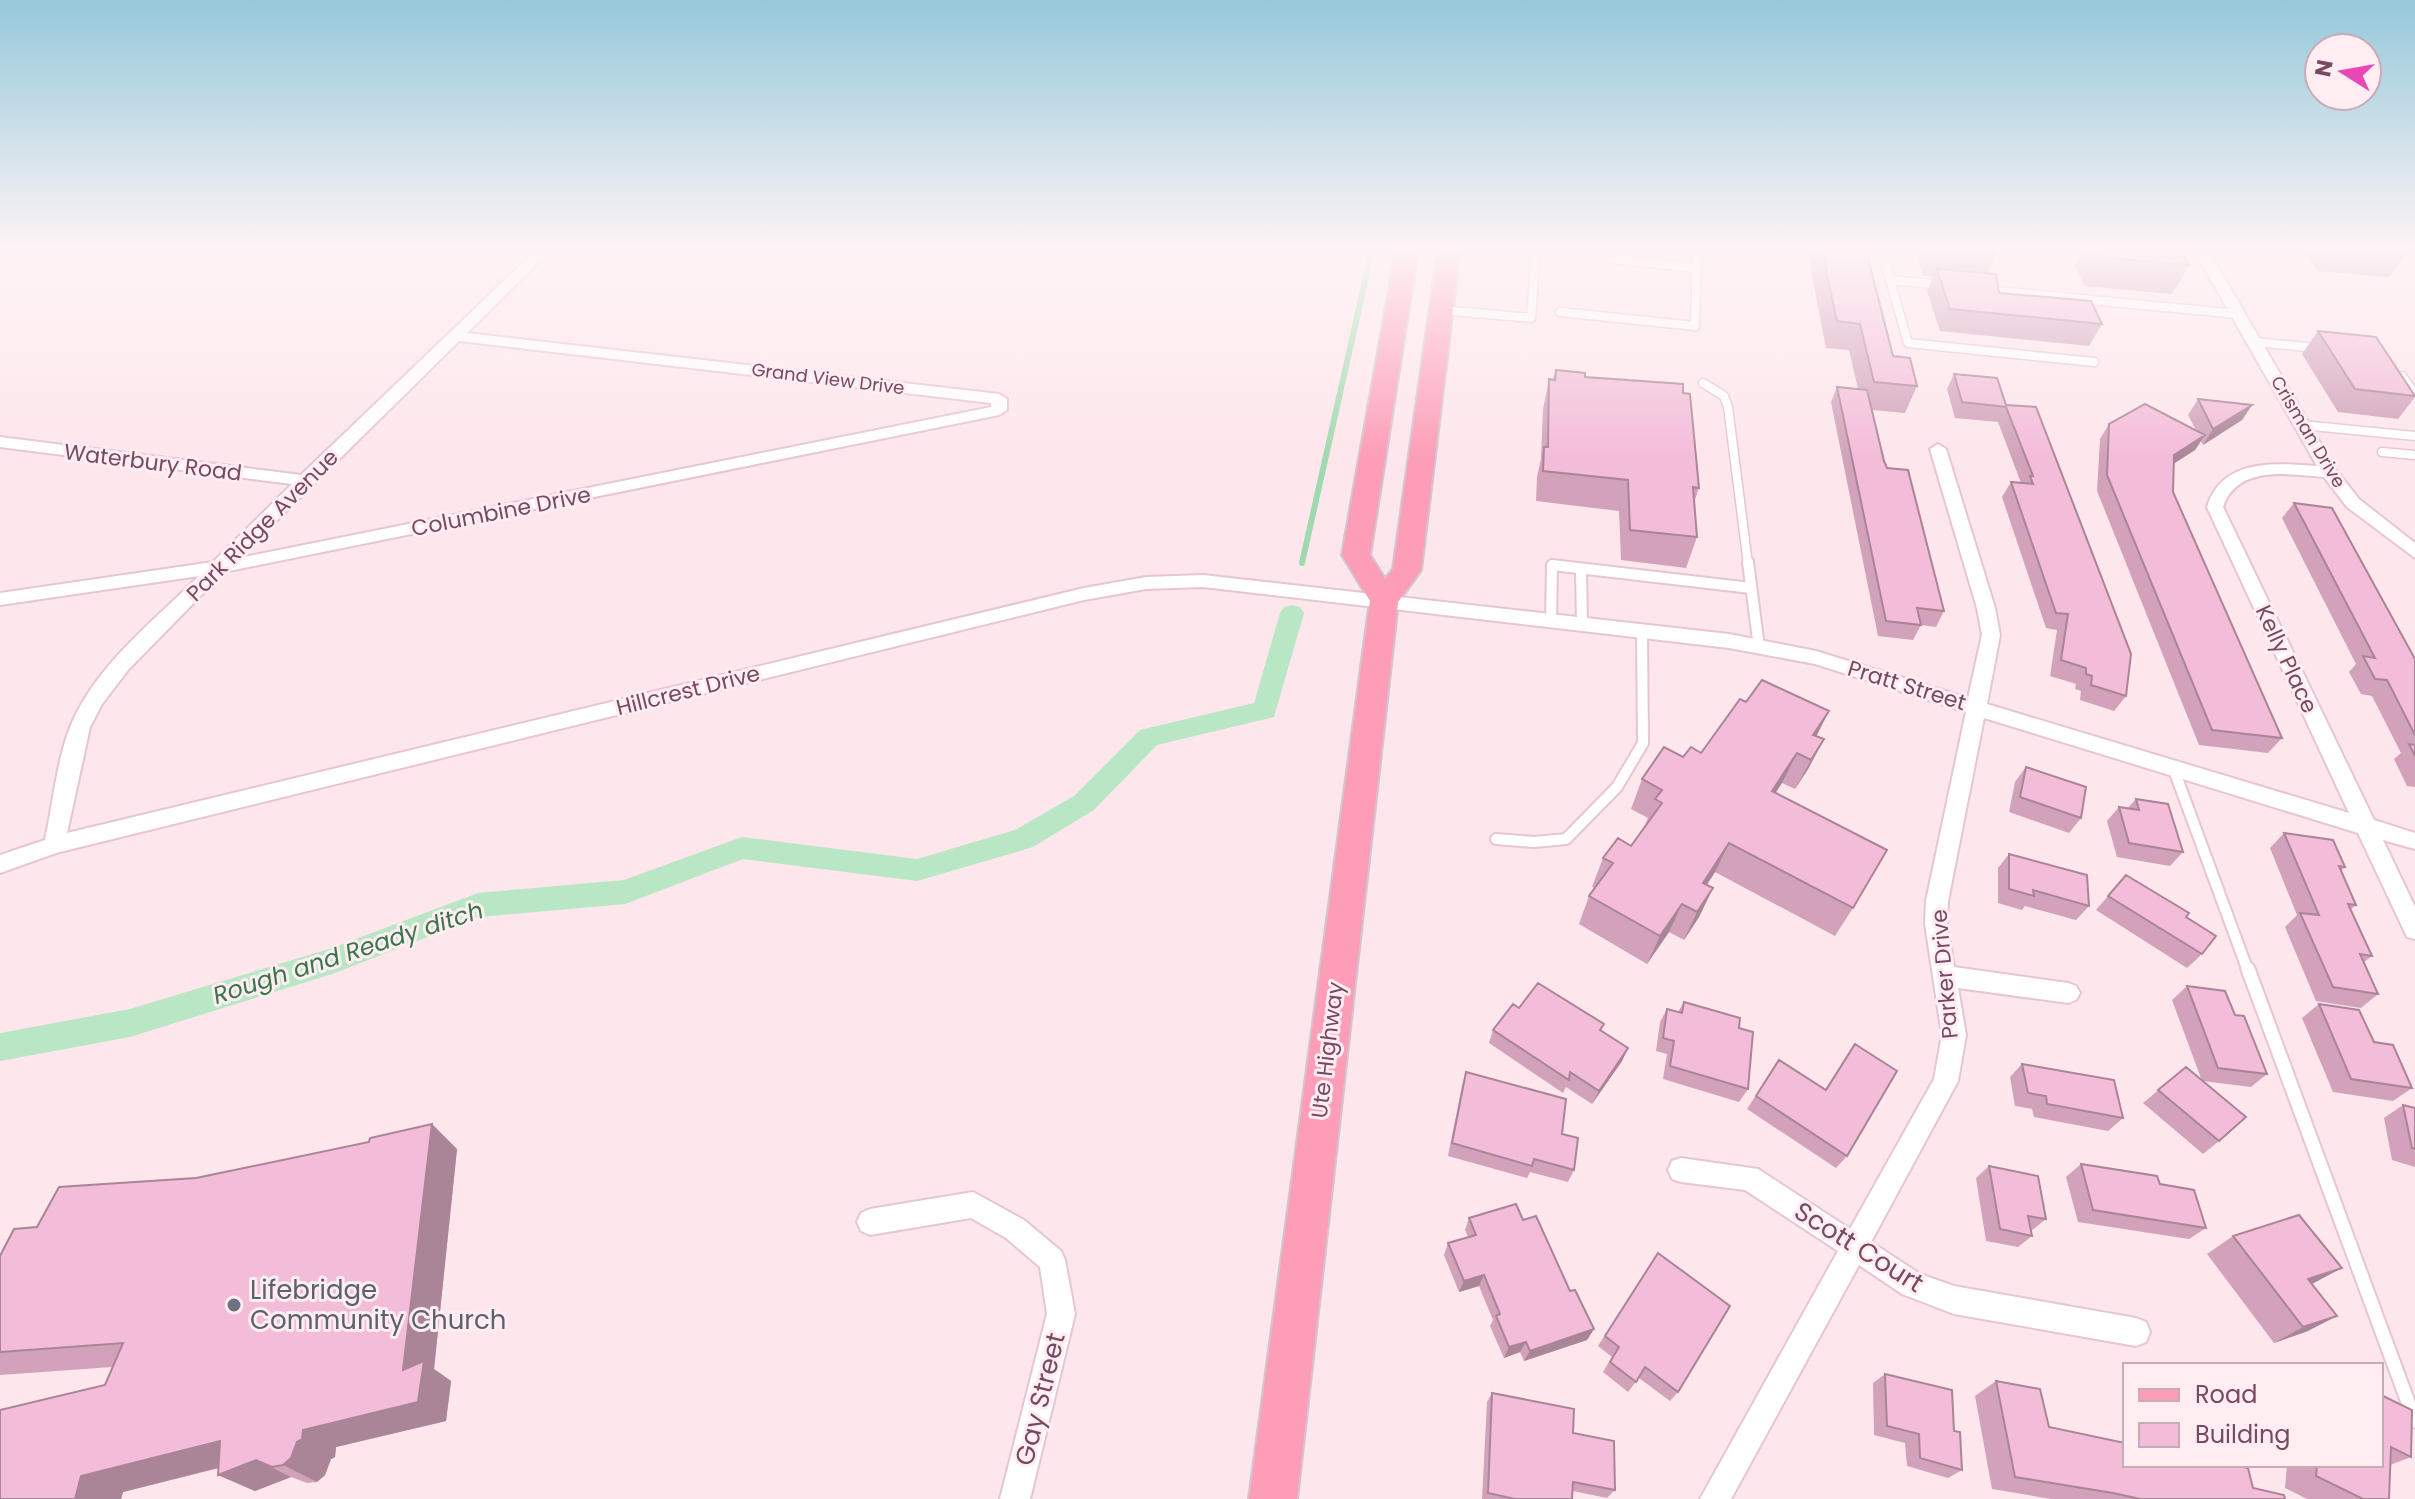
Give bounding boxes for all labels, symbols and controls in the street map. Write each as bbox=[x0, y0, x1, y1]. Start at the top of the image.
north arrow bbox=[2303, 32, 2383, 112]
text: N bbox=[2307, 57, 2341, 79]
street label: Grand View Drive bbox=[750, 357, 906, 400]
street label: Crisman Drive bbox=[2265, 371, 2352, 492]
street label: Waterbury Road bbox=[62, 436, 244, 489]
street label: Park Ridge Avenue bbox=[179, 442, 345, 608]
street label: Columbine Drive bbox=[409, 479, 594, 544]
street label: Kelly Place bbox=[2248, 600, 2325, 718]
street label: Pratt Street bbox=[1844, 653, 1970, 718]
street label: Hillcrest Drive bbox=[613, 658, 763, 723]
water label: Rough and Ready ditch bbox=[208, 893, 487, 1012]
street label: Parker Drive bbox=[1923, 908, 1966, 1040]
street label: Ute Highway bbox=[1304, 979, 1351, 1120]
street label: Scott Court bbox=[1788, 1193, 1930, 1301]
place label: Lifebridge Community Church bbox=[250, 1272, 506, 1338]
marker: Lifebridge Community Church bbox=[225, 1296, 243, 1314]
street label: Gay Street bbox=[1006, 1329, 1074, 1469]
legend bbox=[2123, 1363, 2383, 1467]
text: Road bbox=[2195, 1378, 2257, 1411]
text: Building bbox=[2195, 1418, 2291, 1451]

